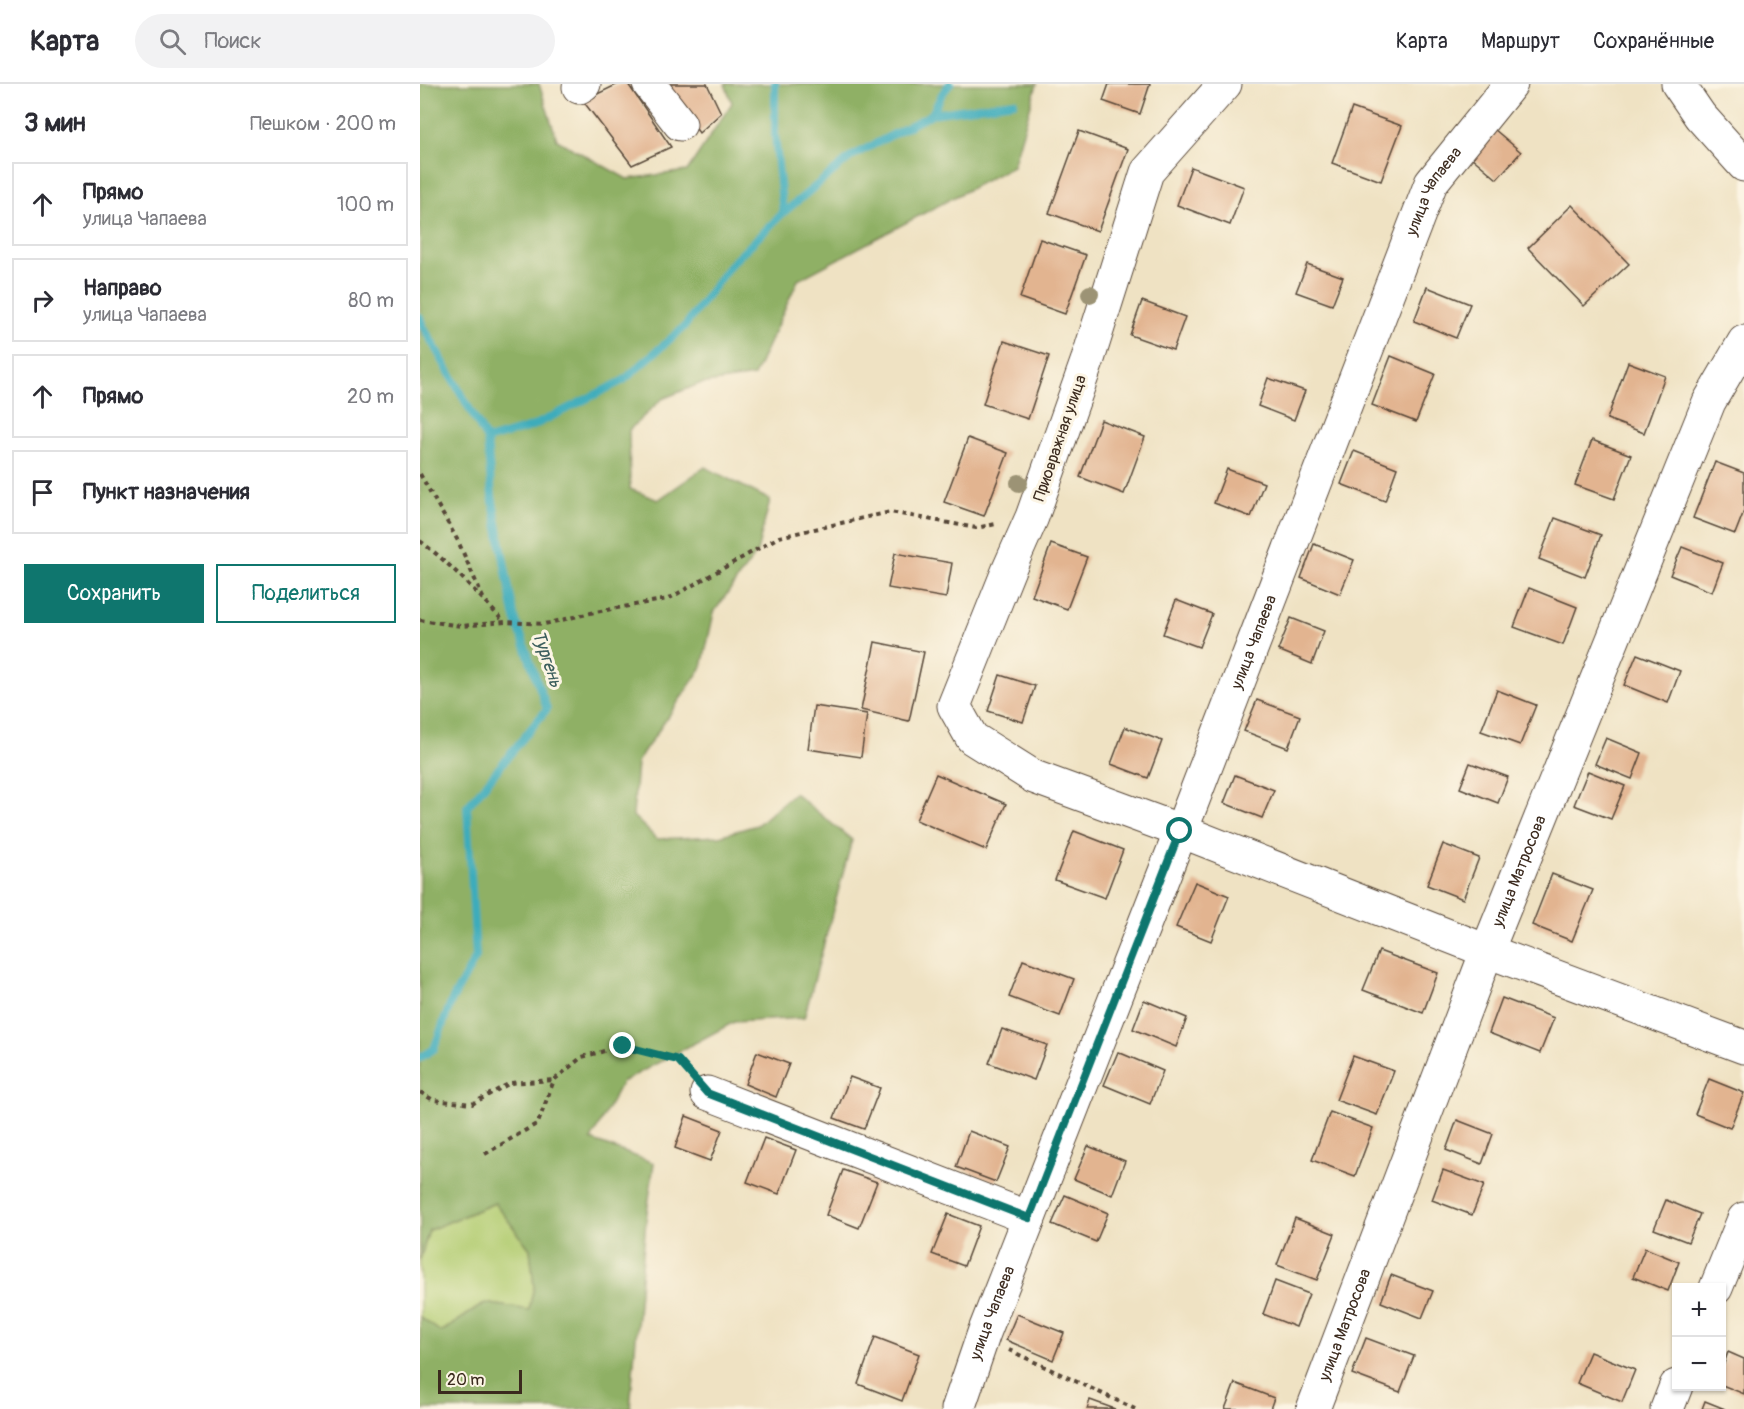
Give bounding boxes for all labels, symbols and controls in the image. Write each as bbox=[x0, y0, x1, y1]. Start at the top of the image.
search box bbox=[135, 14, 555, 68]
text: Карта bbox=[30, 24, 99, 59]
icon: search bbox=[156, 25, 189, 58]
text: Поиск bbox=[204, 27, 262, 55]
text: Карта bbox=[1396, 28, 1448, 55]
text: Маршрут bbox=[1481, 28, 1560, 55]
text: Сохранённые bbox=[1593, 28, 1714, 55]
text: 3 мин bbox=[24, 107, 86, 139]
text: Пешком · 200 m bbox=[250, 111, 396, 136]
street label: улица Чапаева bbox=[1401, 143, 1466, 240]
text: Прямо bbox=[83, 178, 143, 206]
icon: ahead bbox=[26, 188, 59, 221]
text: 100 m bbox=[337, 192, 394, 217]
text: улица Чапаева bbox=[83, 206, 207, 231]
text: Направо bbox=[83, 274, 162, 302]
icon: right bbox=[26, 284, 59, 317]
text: 80 m bbox=[348, 288, 394, 313]
text: улица Чапаева bbox=[83, 302, 207, 327]
street label: Приовражная улица bbox=[1029, 372, 1091, 504]
icon: ahead bbox=[26, 380, 59, 413]
text: Прямо bbox=[83, 382, 143, 410]
text: 20 m bbox=[347, 384, 394, 409]
icon: arrive bbox=[26, 476, 59, 509]
text: Пункт назначения bbox=[83, 478, 250, 506]
button: Сохранить bbox=[24, 564, 204, 623]
button: Поделиться bbox=[216, 564, 396, 623]
street label: улица Чапаева bbox=[1226, 592, 1281, 693]
water label: Тургень bbox=[527, 628, 568, 691]
street label: улица Матросова bbox=[1487, 812, 1551, 931]
route start bbox=[1166, 817, 1192, 843]
route end bbox=[609, 1032, 635, 1058]
street label: улица Чапаева bbox=[965, 1263, 1019, 1364]
street label: улица Матросова bbox=[1314, 1266, 1375, 1385]
map controls bbox=[1672, 1283, 1726, 1391]
button: + bbox=[1672, 1283, 1726, 1337]
button: − bbox=[1672, 1337, 1726, 1391]
scale bar bbox=[438, 1367, 522, 1394]
text: 20 m bbox=[447, 1370, 485, 1390]

